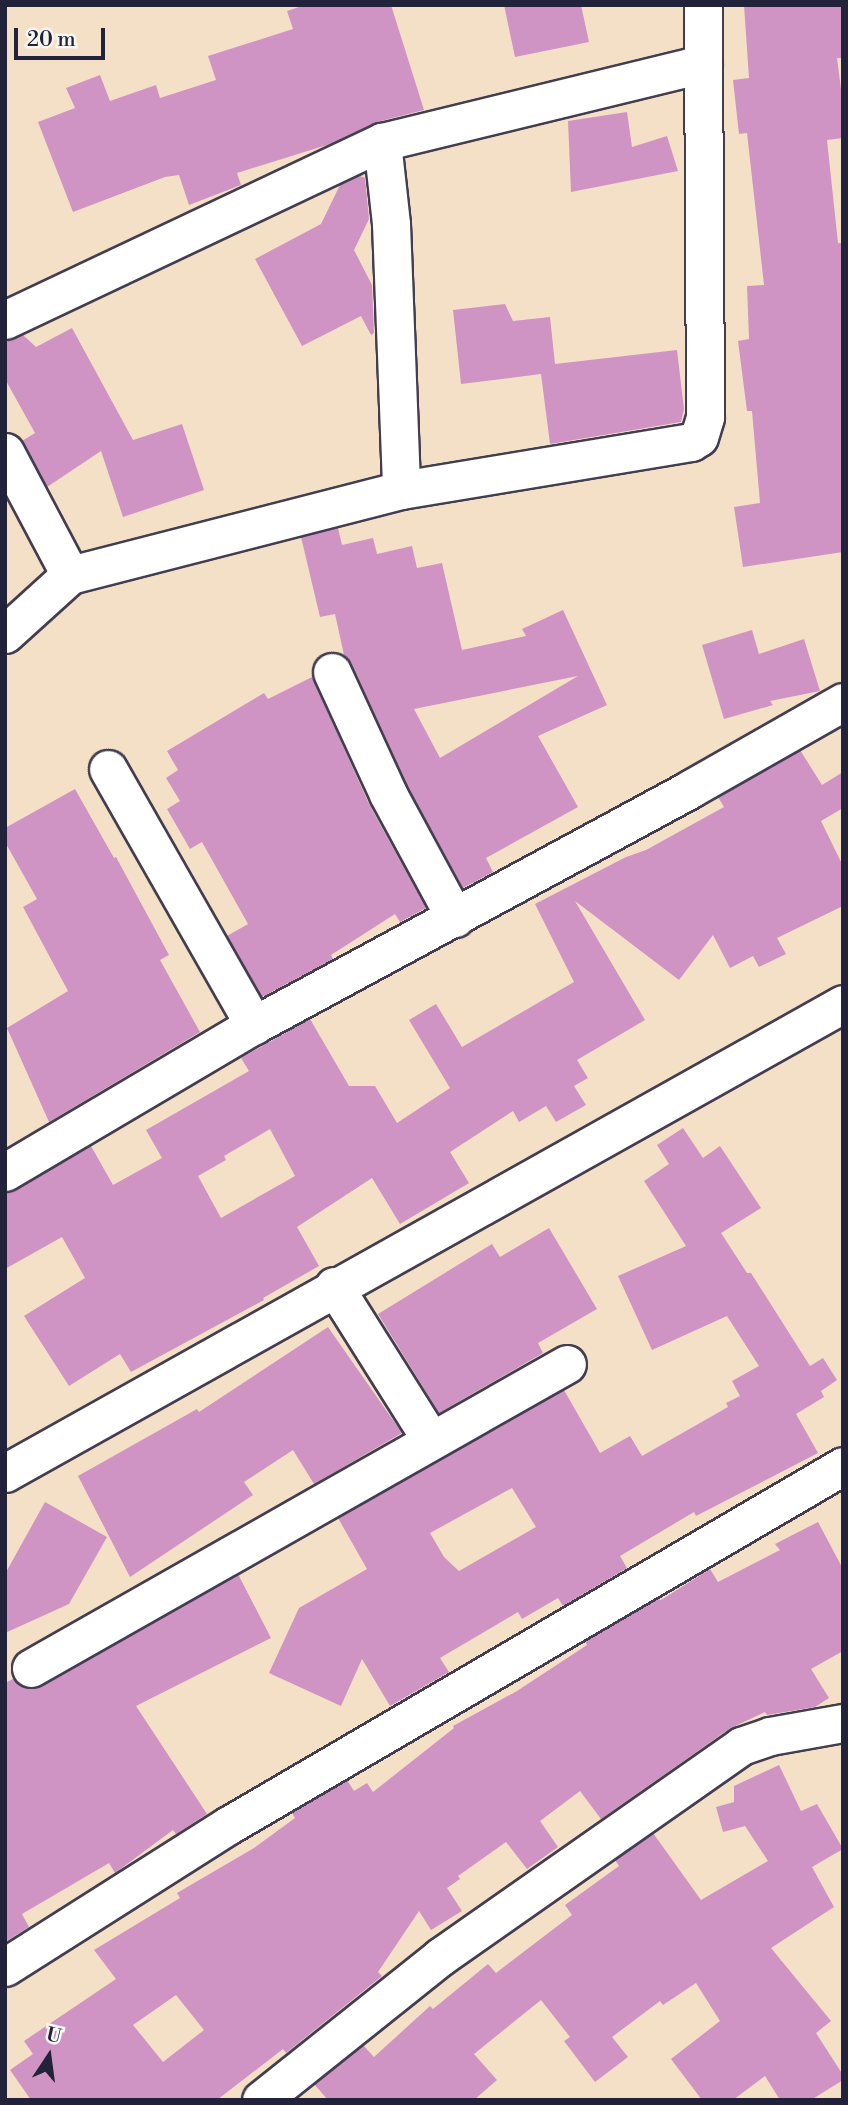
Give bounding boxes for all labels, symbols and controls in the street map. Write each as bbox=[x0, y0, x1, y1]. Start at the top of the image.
scale bar bbox=[18, 14, 108, 58]
text: 20 m bbox=[27, 27, 76, 53]
north arrow bbox=[14, 2021, 84, 2091]
text: U bbox=[44, 2022, 64, 2049]

